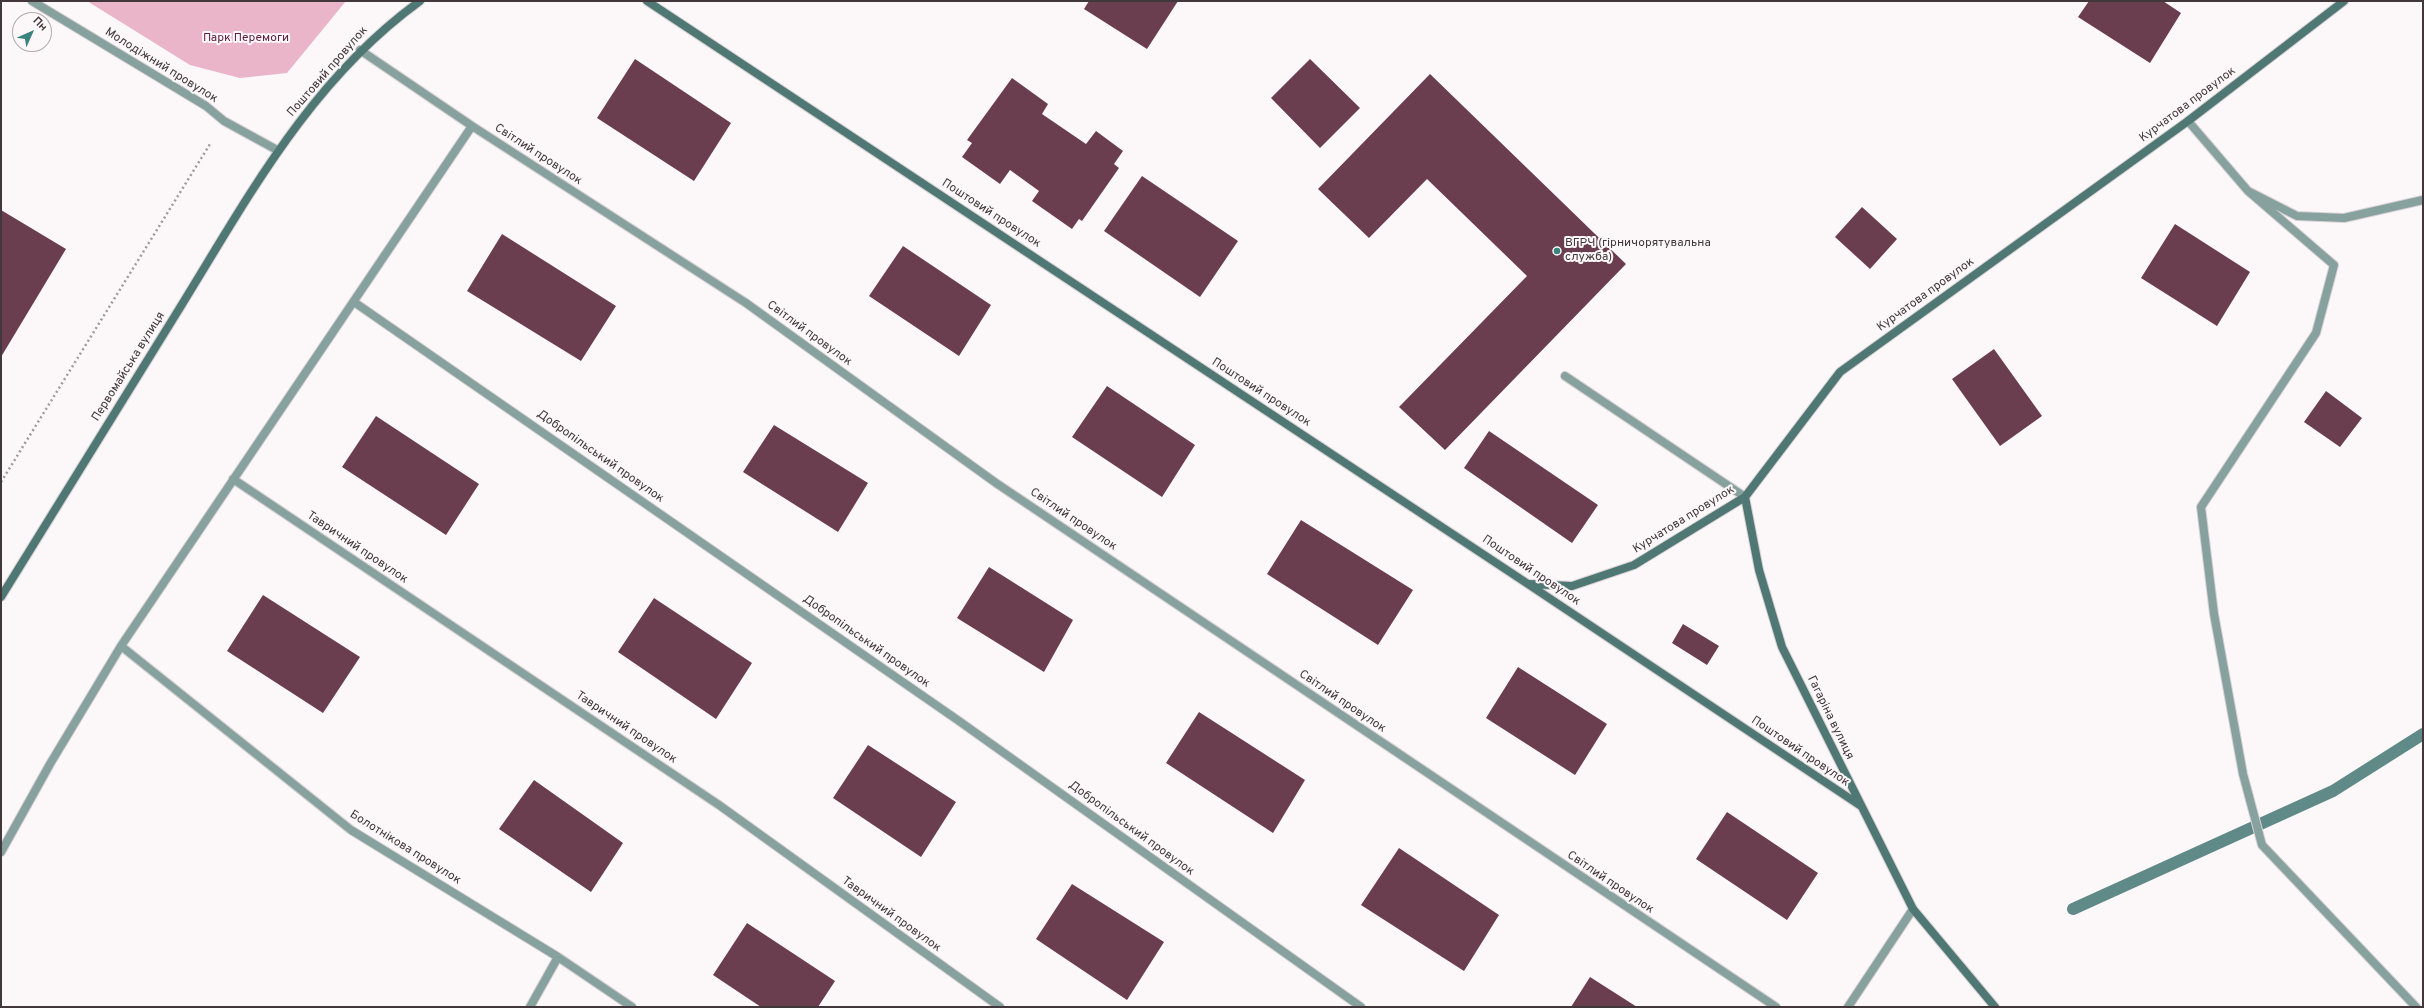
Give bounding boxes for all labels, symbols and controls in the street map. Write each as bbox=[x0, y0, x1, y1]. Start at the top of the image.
north arrow bbox=[12, 12, 52, 52]
text: Пн bbox=[30, 14, 50, 34]
street label: Поштовий провулок bbox=[285, 24, 371, 120]
street label: Молодіжний провулок bbox=[102, 25, 220, 107]
park label: Парк Перемоги bbox=[203, 32, 289, 46]
street label: Курчатова провулок bbox=[2137, 64, 2239, 146]
street label: Світлий провулок bbox=[491, 121, 585, 189]
street label: Поштовий провулок bbox=[939, 177, 1043, 251]
place label: ВГРЧ (гірничорятувальна служба) bbox=[1565, 237, 1711, 265]
marker: ВГРЧ (гірничорятувальна служба) bbox=[1552, 246, 1562, 256]
street label: Курчатова провулок bbox=[1875, 255, 1977, 335]
street label: Світлий провулок bbox=[764, 298, 854, 370]
street label: Первомайська вулиця bbox=[89, 310, 169, 424]
street label: Поштовий провулок bbox=[1209, 356, 1313, 430]
street label: Добропільський провулок bbox=[534, 408, 666, 506]
street label: Курчатова провулок bbox=[1631, 483, 1737, 557]
street label: Світлий провулок bbox=[1027, 486, 1119, 554]
street label: Тавричний провулок bbox=[304, 509, 410, 587]
street label: Поштовий провулок bbox=[1479, 533, 1583, 609]
street label: Добропільський провулок bbox=[800, 593, 932, 691]
street label: Світлий провулок bbox=[1296, 668, 1388, 736]
street label: Гагаріна вулиця bbox=[1803, 674, 1857, 762]
street label: Тавричний провулок bbox=[573, 689, 679, 767]
street label: Поштовий провулок bbox=[1748, 714, 1852, 790]
street label: Добропільський провулок bbox=[1065, 779, 1197, 879]
street label: Болотнікова провулок bbox=[347, 808, 463, 888]
street label: Світлий провулок bbox=[1564, 849, 1656, 917]
street label: Тавричний провулок bbox=[839, 874, 943, 956]

